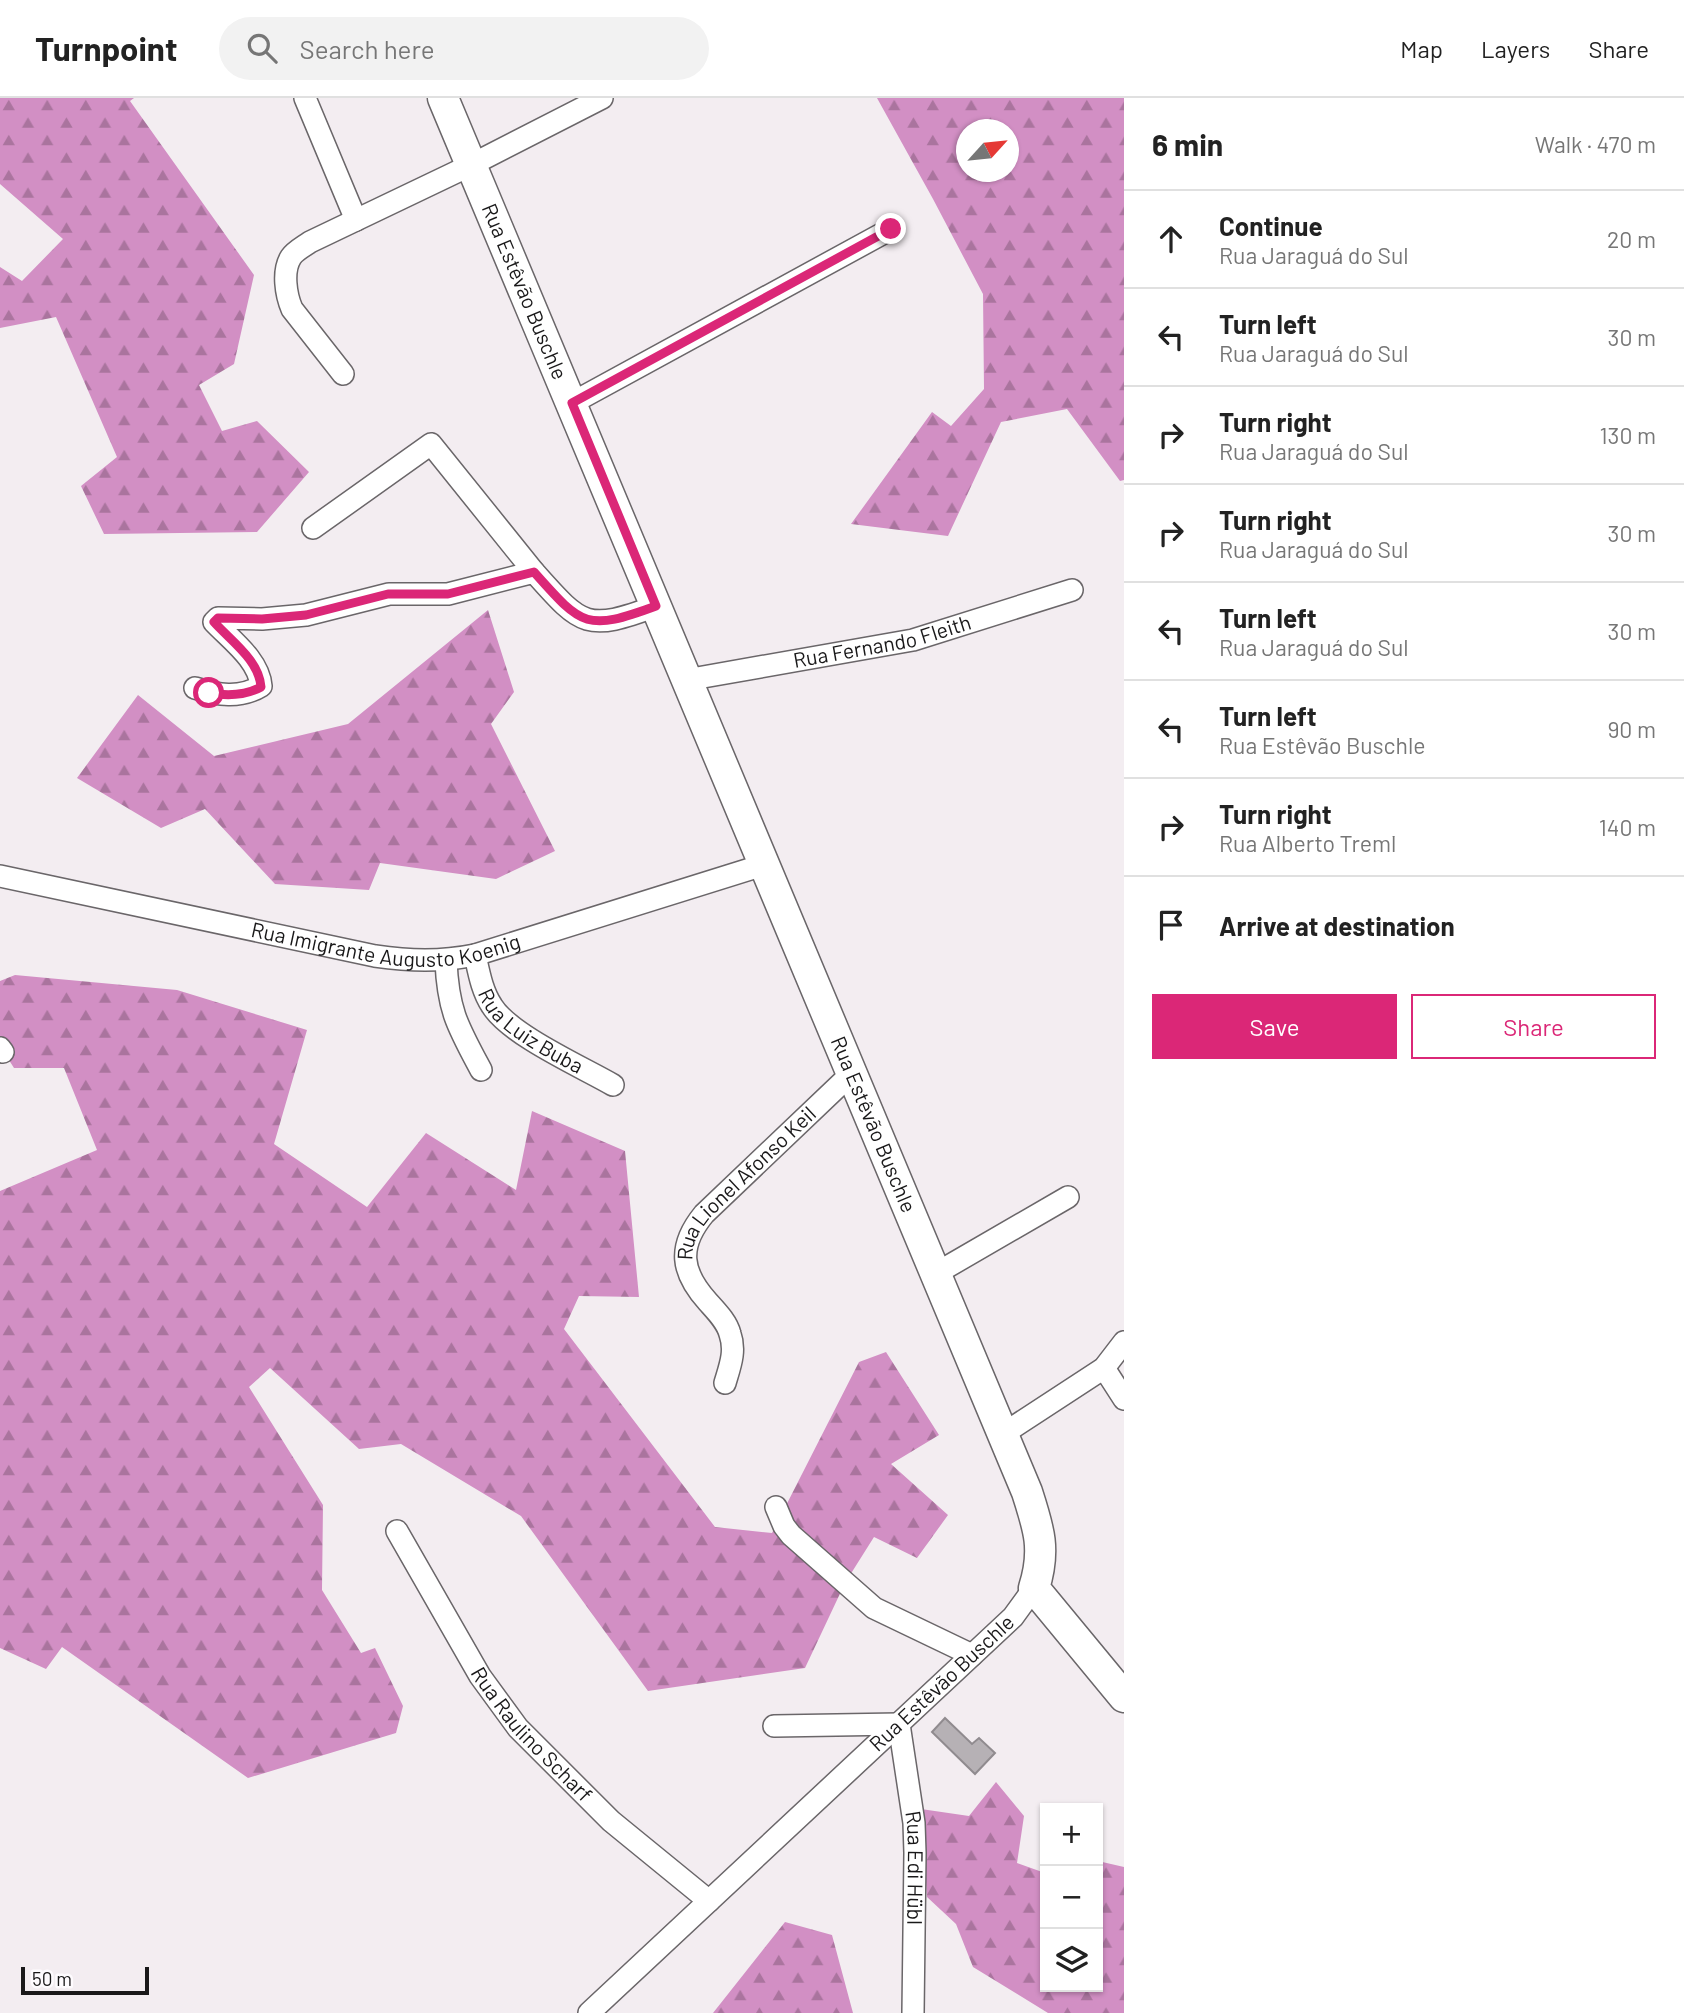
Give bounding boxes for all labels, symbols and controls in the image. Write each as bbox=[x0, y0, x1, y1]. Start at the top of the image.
search box bbox=[219, 17, 709, 80]
text: Turnpoint bbox=[35, 28, 177, 68]
icon: search bbox=[243, 29, 281, 67]
text: Search here bbox=[299, 33, 435, 64]
text: Map bbox=[1400, 34, 1443, 63]
text: Layers bbox=[1481, 34, 1550, 63]
text: Share bbox=[1588, 34, 1649, 63]
north arrow bbox=[956, 119, 1019, 182]
text: 6 min bbox=[1152, 126, 1223, 162]
text: Walk · 470 m bbox=[1535, 130, 1656, 158]
street label: Rua Estêvão Buschle bbox=[478, 199, 574, 383]
text: Continue bbox=[1219, 210, 1323, 241]
route end bbox=[875, 213, 906, 244]
icon: ahead bbox=[1152, 220, 1190, 258]
text: 20 m bbox=[1607, 225, 1656, 253]
text: Rua Jaraguá do Sul bbox=[1219, 241, 1409, 269]
text: Turn left bbox=[1219, 308, 1317, 339]
icon: left bbox=[1152, 318, 1190, 356]
text: 30 m bbox=[1608, 323, 1656, 351]
text: Rua Jaraguá do Sul bbox=[1219, 339, 1409, 367]
text: Turn right bbox=[1219, 406, 1332, 437]
icon: right bbox=[1152, 416, 1190, 454]
text: 130 m bbox=[1599, 421, 1656, 449]
text: Rua Jaraguá do Sul bbox=[1219, 437, 1409, 465]
text: Turn right bbox=[1219, 504, 1332, 535]
icon: right bbox=[1152, 514, 1190, 552]
text: 30 m bbox=[1608, 519, 1656, 547]
text: Rua Jaraguá do Sul bbox=[1219, 535, 1409, 563]
text: Turn left bbox=[1219, 602, 1317, 633]
street label: Rua Fernando Fleith bbox=[791, 609, 974, 672]
icon: left bbox=[1152, 612, 1190, 650]
text: 30 m bbox=[1608, 617, 1656, 645]
text: Rua Jaraguá do Sul bbox=[1219, 633, 1409, 661]
route start bbox=[193, 677, 224, 708]
text: Turn left bbox=[1219, 700, 1317, 731]
icon: left bbox=[1152, 710, 1190, 748]
text: 90 m bbox=[1607, 715, 1656, 743]
text: Rua Estêvão Buschle bbox=[1219, 731, 1425, 759]
text: Turn right bbox=[1219, 798, 1332, 829]
icon: right bbox=[1152, 808, 1190, 846]
text: 140 m bbox=[1599, 813, 1656, 841]
text: Rua Alberto Treml bbox=[1219, 829, 1396, 857]
icon: arrive bbox=[1152, 906, 1190, 944]
text: Arrive at destination bbox=[1219, 910, 1455, 941]
street label: Rua Imigrante Augusto Koenig bbox=[249, 916, 523, 971]
street label: Rua Luiz Buba bbox=[474, 984, 588, 1078]
button: Save bbox=[1152, 994, 1397, 1059]
button: Share bbox=[1411, 994, 1656, 1059]
street label: Rua Estêvão Buschle bbox=[826, 1032, 922, 1216]
street label: Rua Lionel Afonso Keil bbox=[671, 1100, 820, 1261]
street label: Rua Estêvão Buschle bbox=[863, 1609, 1018, 1756]
street label: Rua Raulino Scharf bbox=[467, 1662, 598, 1806]
map controls bbox=[1040, 1803, 1103, 1992]
button: + bbox=[1040, 1803, 1103, 1866]
street label: Rua Edi Hübl bbox=[901, 1809, 929, 1925]
button: − bbox=[1040, 1866, 1103, 1929]
button: layers bbox=[1040, 1929, 1103, 1992]
scale bar bbox=[21, 1964, 149, 1996]
text: 50 m bbox=[32, 1967, 72, 1990]

